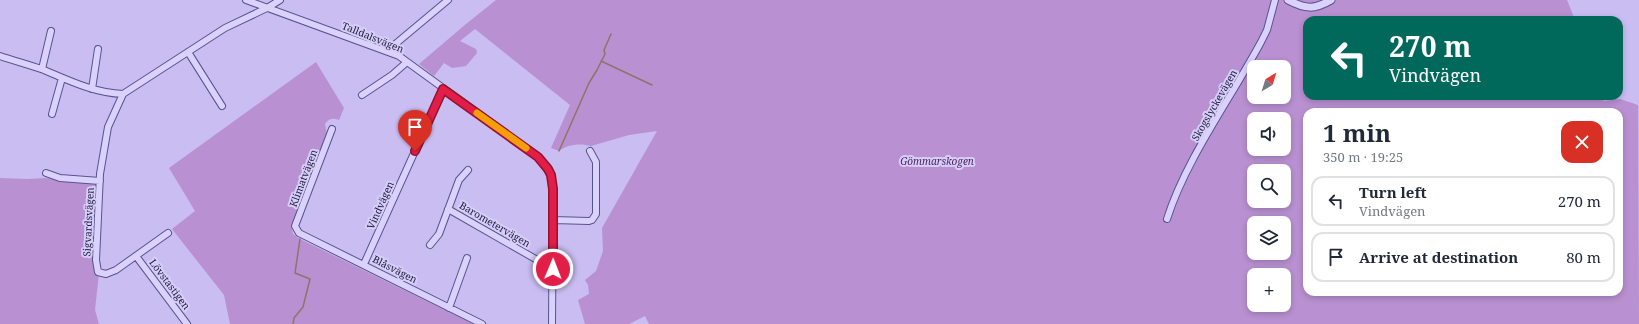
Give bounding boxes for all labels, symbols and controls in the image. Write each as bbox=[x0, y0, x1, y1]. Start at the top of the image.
street label: Talldalsvägen bbox=[340, 18, 407, 56]
text: 270 m bbox=[1389, 27, 1471, 65]
icon: left bbox=[1323, 32, 1375, 84]
north arrow bbox=[1247, 60, 1291, 104]
map controls bbox=[1247, 60, 1291, 312]
text: Vindvägen bbox=[1389, 63, 1481, 87]
street label: Skogslyckevägen bbox=[1188, 66, 1240, 143]
pin bbox=[398, 110, 432, 151]
button: sound bbox=[1247, 112, 1291, 156]
icon: arrive bbox=[404, 116, 426, 138]
text: 1 min bbox=[1323, 116, 1391, 149]
button: close bbox=[1561, 121, 1603, 163]
street label: Klimatvägen bbox=[286, 147, 321, 209]
text: 350 m · 19:25 bbox=[1323, 148, 1403, 166]
park label: Gömmarskogen bbox=[900, 154, 974, 168]
button: search bbox=[1247, 164, 1291, 208]
street label: Vindvägen bbox=[363, 178, 397, 231]
text: Turn left bbox=[1359, 182, 1427, 202]
street label: Sigvardsvägen bbox=[79, 186, 97, 257]
icon: left bbox=[1325, 190, 1347, 212]
text: 270 m bbox=[1558, 191, 1601, 211]
street label: Barometervägen bbox=[457, 198, 533, 250]
text: Vindvägen bbox=[1359, 202, 1425, 220]
button: layers bbox=[1247, 216, 1291, 260]
icon: arrive bbox=[1325, 246, 1347, 268]
text: Arrive at destination bbox=[1359, 247, 1518, 267]
text: 80 m bbox=[1566, 247, 1601, 267]
position arrow bbox=[532, 248, 574, 290]
street label: Blåsvägen bbox=[370, 252, 420, 286]
street label: Lövstastigen bbox=[146, 256, 194, 313]
button: + bbox=[1247, 268, 1291, 312]

